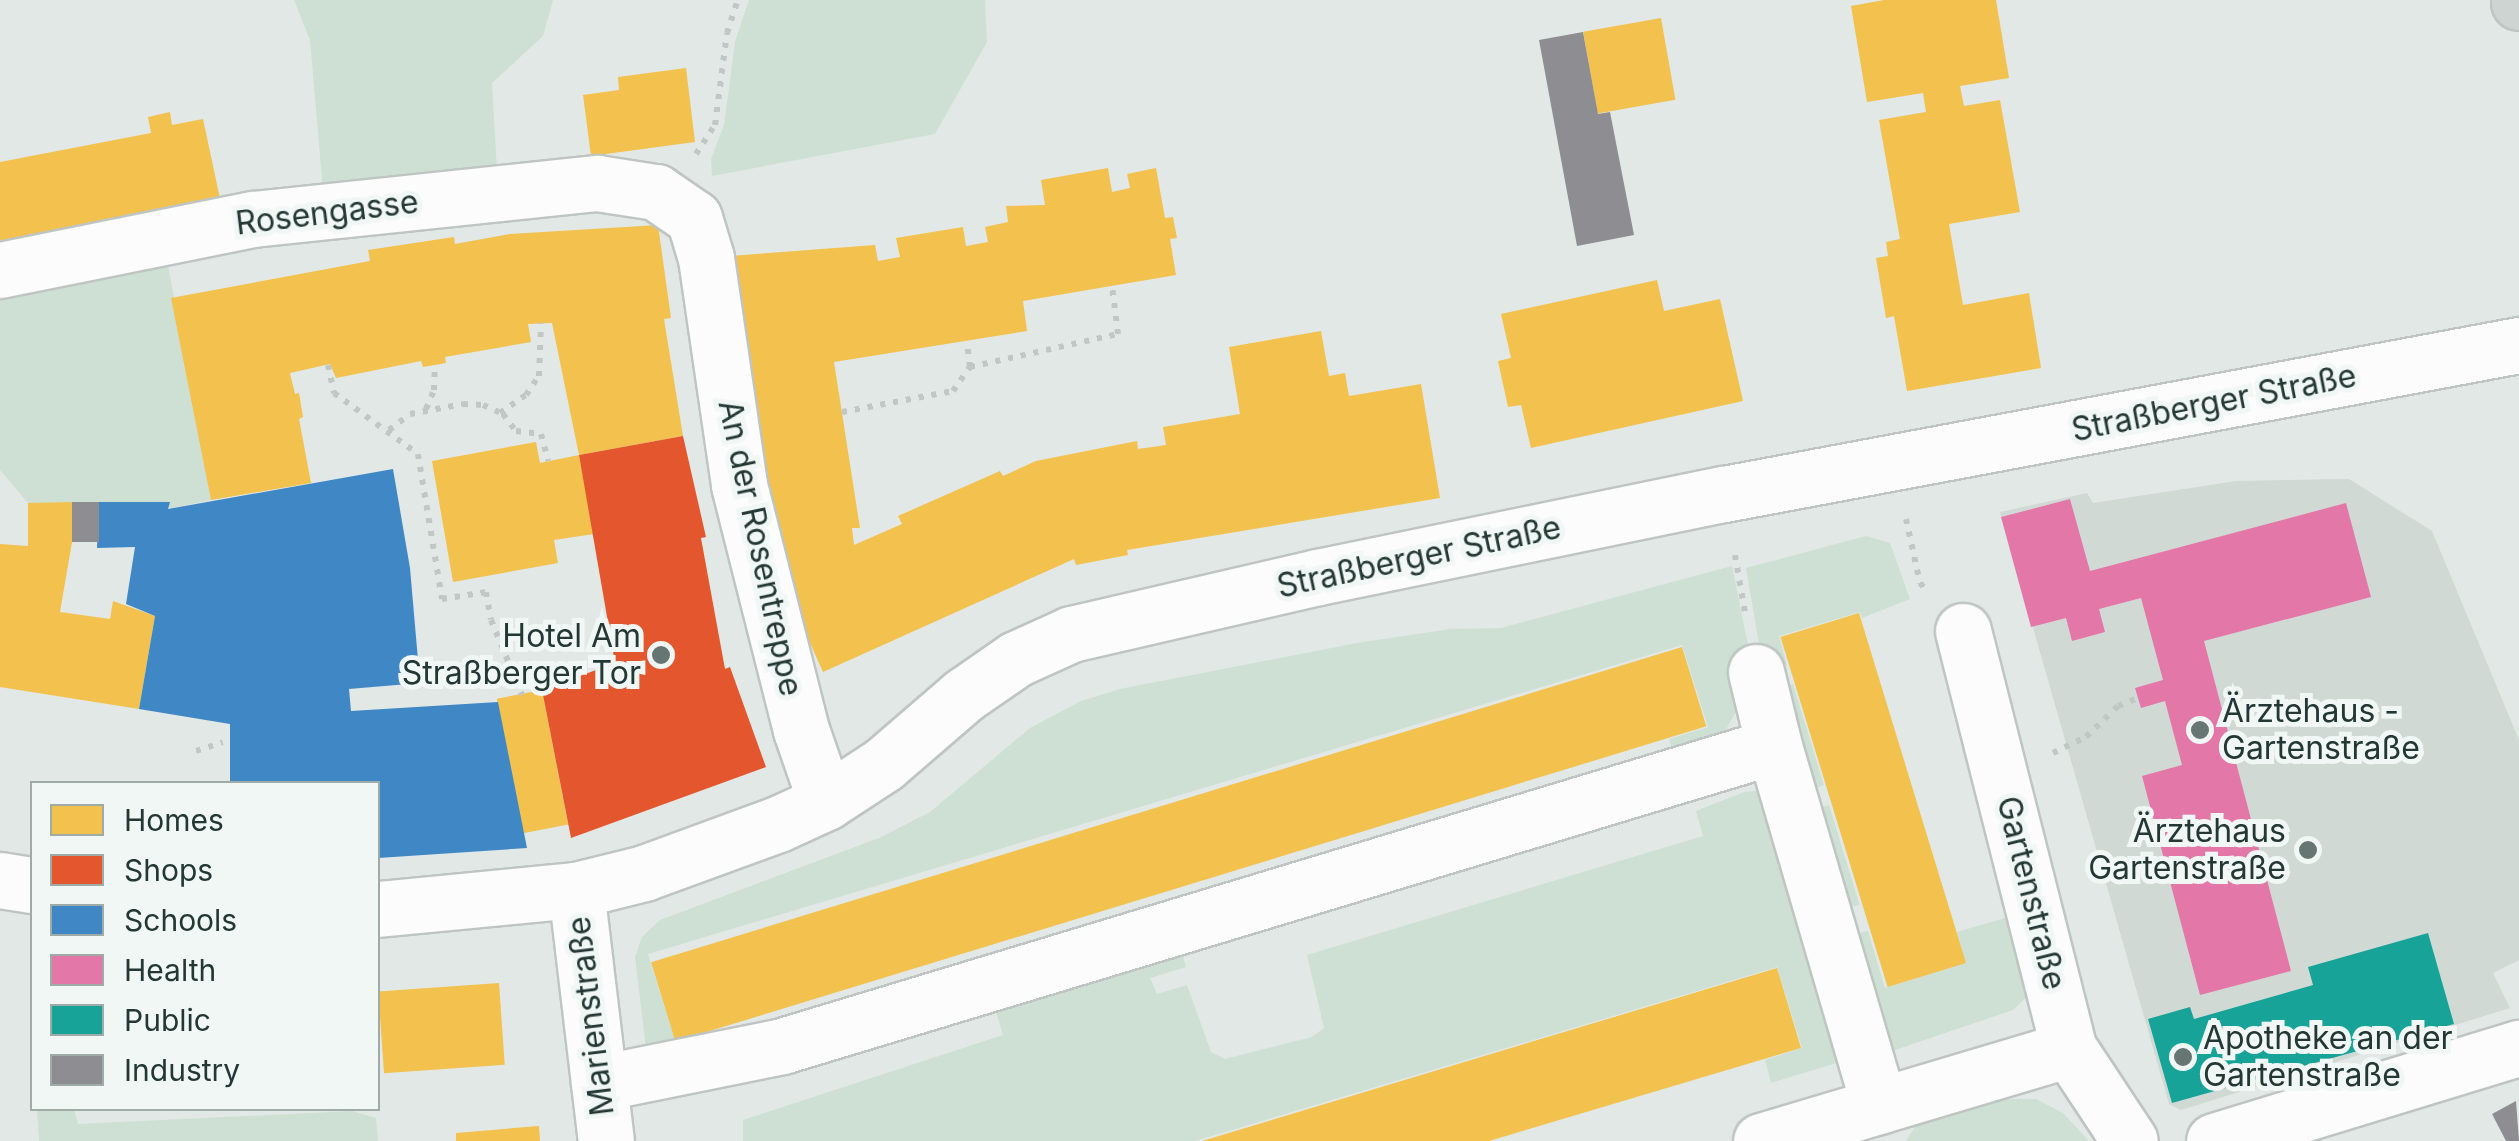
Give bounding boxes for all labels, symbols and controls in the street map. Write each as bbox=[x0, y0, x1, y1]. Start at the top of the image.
street label: Rosengasse bbox=[233, 183, 421, 243]
street label: Straßberger Straße bbox=[2068, 357, 2360, 449]
street label: An der Rosentreppe bbox=[710, 397, 810, 699]
street label: Straßberger Straße bbox=[1274, 508, 1564, 606]
place label: Hotel Am Straßberger Tor bbox=[402, 618, 641, 693]
marker: Hotel Am Straßberger Tor bbox=[650, 644, 672, 666]
place label: Ärztehaus - Gartenstraße bbox=[2222, 693, 2420, 768]
marker: Ärztehaus - Gartenstraße bbox=[2187, 717, 2213, 743]
legend bbox=[30, 781, 380, 1111]
street label: Gartenstraße bbox=[1988, 792, 2074, 994]
text: Homes bbox=[124, 802, 224, 838]
place label: Ärztehaus Gartenstraße bbox=[2088, 813, 2286, 888]
marker: Ärztehaus Gartenstraße bbox=[2295, 837, 2321, 863]
text: Shops bbox=[124, 852, 213, 888]
text: Schools bbox=[124, 902, 237, 938]
street label: Marienstraße bbox=[560, 914, 622, 1118]
text: Health bbox=[124, 952, 216, 988]
text: Public bbox=[124, 1002, 211, 1038]
place label: Apotheke an der Gartenstraße bbox=[2203, 1020, 2453, 1095]
marker: Apotheke an der Gartenstraße bbox=[2172, 1046, 2194, 1068]
text: Industry bbox=[124, 1052, 240, 1088]

